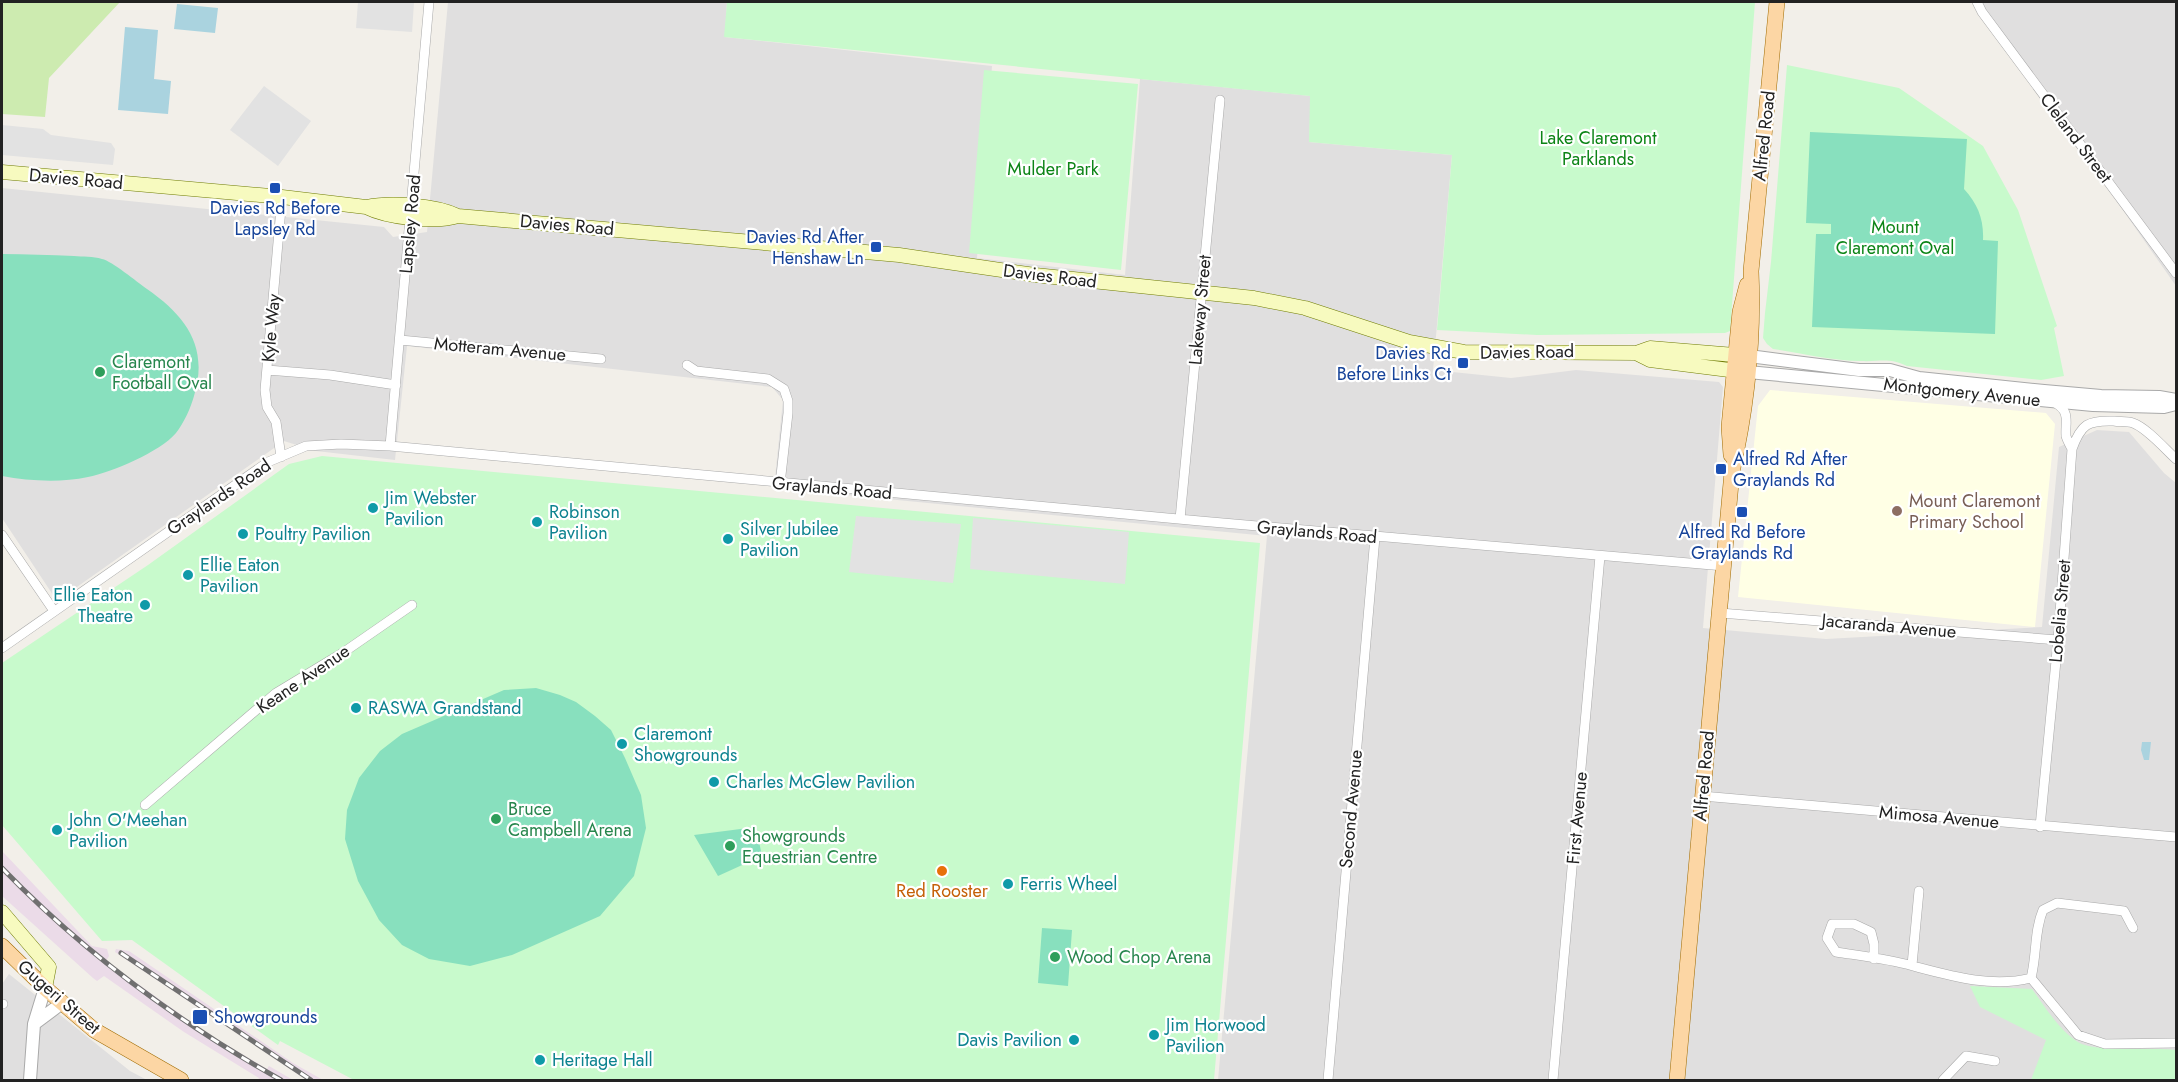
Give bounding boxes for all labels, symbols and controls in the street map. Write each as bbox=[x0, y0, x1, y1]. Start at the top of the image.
street label: Cleland Street bbox=[2034, 88, 2119, 189]
street label: Alfred Road bbox=[1746, 89, 1782, 183]
park label: Lake Claremont Parklands bbox=[1539, 125, 1657, 172]
park label: Mulder Park bbox=[1007, 156, 1099, 182]
street label: Davies Road bbox=[28, 162, 124, 196]
street label: Lapsley Road bbox=[393, 173, 427, 275]
marker: Davies Rd Before Lapsley Rd bbox=[268, 181, 282, 195]
place label: Davies Rd Before Lapsley Rd bbox=[210, 195, 340, 242]
street label: Davies Road bbox=[519, 208, 615, 242]
park label: Mount Claremont Oval bbox=[1836, 214, 1954, 261]
place label: Davies Rd After Henshaw Ln bbox=[746, 224, 865, 271]
marker: Davies Rd After Henshaw Ln bbox=[869, 240, 883, 254]
street label: Lakeway Street bbox=[1182, 253, 1218, 366]
street label: Davies Road bbox=[1002, 257, 1098, 295]
street label: Kyle Way bbox=[255, 293, 287, 363]
street label: Motteram Avenue bbox=[433, 330, 567, 368]
street label: Davies Road bbox=[1480, 338, 1574, 366]
place label: Davies Rd Before Links Ct bbox=[1337, 340, 1452, 387]
place label: Claremont Football Oval bbox=[112, 349, 212, 396]
marker: Davies Rd Before Links Ct bbox=[1456, 356, 1470, 370]
marker: Claremont Football Oval bbox=[93, 365, 107, 379]
street label: Montgomery Avenue bbox=[1882, 371, 2042, 413]
place label: Alfred Rd After Graylands Rd bbox=[1733, 446, 1848, 493]
street label: Graylands Road bbox=[162, 453, 276, 541]
marker: Alfred Rd After Graylands Rd bbox=[1714, 462, 1728, 476]
street label: Graylands Road bbox=[771, 470, 893, 506]
place label: Jim Webster Pavilion bbox=[383, 485, 477, 532]
place label: Mount Claremont Primary School bbox=[1909, 488, 2041, 535]
place label: Robinson Pavilion bbox=[549, 499, 620, 546]
marker: Jim Webster Pavilion bbox=[366, 501, 380, 515]
marker: Mount Claremont Primary School bbox=[1890, 504, 1904, 518]
marker: Alfred Rd Before Graylands Rd bbox=[1735, 505, 1749, 519]
street label: Graylands Road bbox=[1256, 514, 1378, 550]
marker: Robinson Pavilion bbox=[530, 515, 544, 529]
place label: Silver Jubilee Pavilion bbox=[740, 516, 839, 563]
place label: Alfred Rd Before Graylands Rd bbox=[1678, 519, 1806, 566]
place label: Poultry Pavilion bbox=[255, 521, 371, 547]
marker: Poultry Pavilion bbox=[236, 527, 250, 541]
marker: Silver Jubilee Pavilion bbox=[721, 532, 735, 546]
place label: Ellie Eaton Pavilion bbox=[200, 552, 280, 599]
street label: Lobelia Street bbox=[2043, 558, 2078, 664]
marker: Ellie Eaton Pavilion bbox=[181, 568, 195, 582]
place label: Ellie Eaton Theatre bbox=[53, 582, 133, 629]
marker: Ellie Eaton Theatre bbox=[138, 598, 152, 612]
street label: Jacaranda Avenue bbox=[1819, 607, 1957, 645]
street label: Keane Avenue bbox=[251, 638, 355, 720]
place label: RASWA Grandstand bbox=[368, 695, 522, 721]
marker: RASWA Grandstand bbox=[349, 701, 363, 715]
place label: Claremont Showgrounds bbox=[634, 721, 737, 768]
street label: Alfred Road bbox=[1687, 730, 1721, 822]
marker: Claremont Showgrounds bbox=[615, 737, 629, 751]
street label: Second Avenue bbox=[1333, 749, 1369, 869]
place label: Charles McGlew Pavilion bbox=[726, 769, 915, 795]
street label: First Avenue bbox=[1560, 771, 1594, 865]
marker: Charles McGlew Pavilion bbox=[707, 775, 721, 789]
place label: Bruce Campbell Arena bbox=[508, 796, 632, 843]
street label: Mimosa Avenue bbox=[1878, 799, 2000, 835]
place label: John O'Meehan Pavilion bbox=[67, 807, 187, 854]
marker: Bruce Campbell Arena bbox=[489, 812, 503, 826]
marker: John O'Meehan Pavilion bbox=[50, 823, 64, 837]
place label: Showgrounds Equestrian Centre bbox=[742, 823, 877, 870]
marker: Showgrounds Equestrian Centre bbox=[723, 839, 737, 853]
marker: Red Rooster bbox=[935, 864, 949, 878]
place label: Ferris Wheel bbox=[1020, 871, 1117, 897]
marker: Ferris Wheel bbox=[1001, 877, 1015, 891]
place label: Red Rooster bbox=[896, 878, 989, 904]
place label: Wood Chop Arena bbox=[1067, 944, 1211, 970]
marker: Wood Chop Arena bbox=[1048, 950, 1062, 964]
street label: Gugeri Street bbox=[12, 954, 107, 1041]
place label: Showgrounds bbox=[214, 1004, 317, 1030]
marker: Showgrounds bbox=[191, 1008, 209, 1026]
place label: Jim Horwood Pavilion bbox=[1164, 1012, 1266, 1059]
place label: Davis Pavilion bbox=[957, 1027, 1062, 1053]
marker: Jim Horwood Pavilion bbox=[1147, 1028, 1161, 1042]
marker: Davis Pavilion bbox=[1067, 1033, 1081, 1047]
place label: Heritage Hall bbox=[552, 1047, 653, 1073]
marker: Heritage Hall bbox=[533, 1053, 547, 1067]

